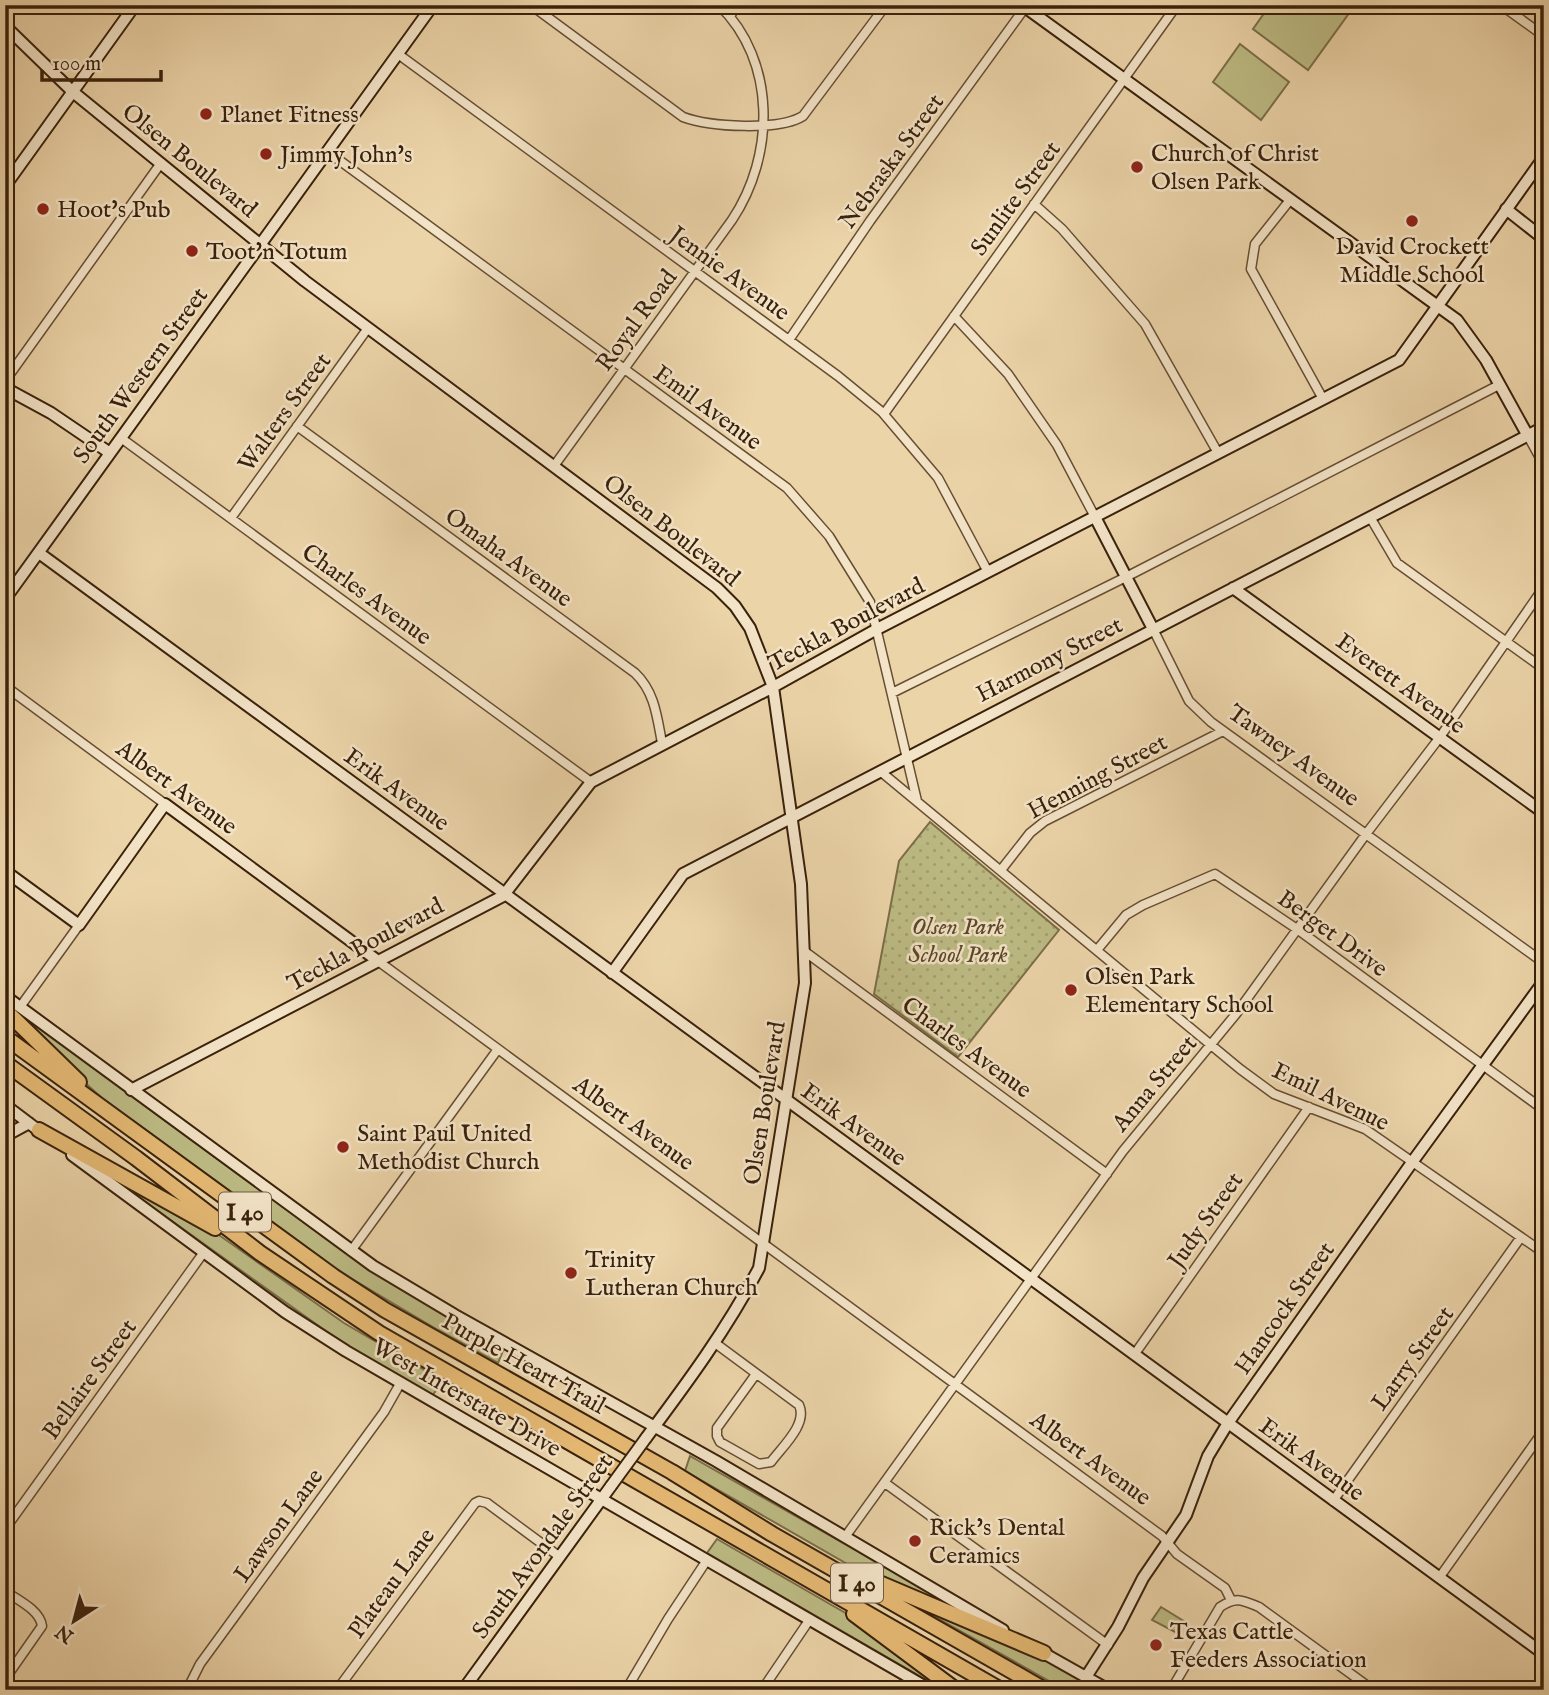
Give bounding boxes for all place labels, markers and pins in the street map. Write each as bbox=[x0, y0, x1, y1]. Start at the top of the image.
place label: Planet Fitness bbox=[220, 100, 359, 131]
marker: Planet Fitness bbox=[198, 106, 214, 122]
place label: Church of Christ Olsen Park bbox=[1151, 139, 1319, 198]
place label: Jimmy John's bbox=[277, 140, 412, 171]
marker: Jimmy John's bbox=[258, 146, 274, 162]
marker: Church of Christ Olsen Park bbox=[1129, 159, 1145, 175]
place label: Hoot's Pub bbox=[57, 195, 171, 226]
marker: Hoot's Pub bbox=[35, 201, 51, 217]
marker: David Crockett Middle School bbox=[1404, 213, 1420, 229]
place label: David Crockett Middle School bbox=[1335, 232, 1489, 291]
place label: Toot'n Totum bbox=[206, 237, 348, 268]
marker: Toot'n Totum bbox=[184, 243, 200, 259]
place label: Olsen Park Elementary School bbox=[1085, 962, 1274, 1021]
marker: Olsen Park Elementary School bbox=[1063, 982, 1079, 998]
place label: Saint Paul United Methodist Church bbox=[357, 1119, 540, 1178]
marker: Saint Paul United Methodist Church bbox=[335, 1139, 351, 1155]
place label: Trinity Lutheran Church bbox=[585, 1245, 758, 1304]
marker: Trinity Lutheran Church bbox=[563, 1265, 579, 1281]
place label: Rick's Dental Ceramics bbox=[929, 1513, 1065, 1572]
marker: Rick's Dental Ceramics bbox=[907, 1533, 923, 1549]
place label: Texas Cattle Feeders Association bbox=[1170, 1617, 1367, 1676]
marker: Texas Cattle Feeders Association bbox=[1148, 1637, 1164, 1653]

